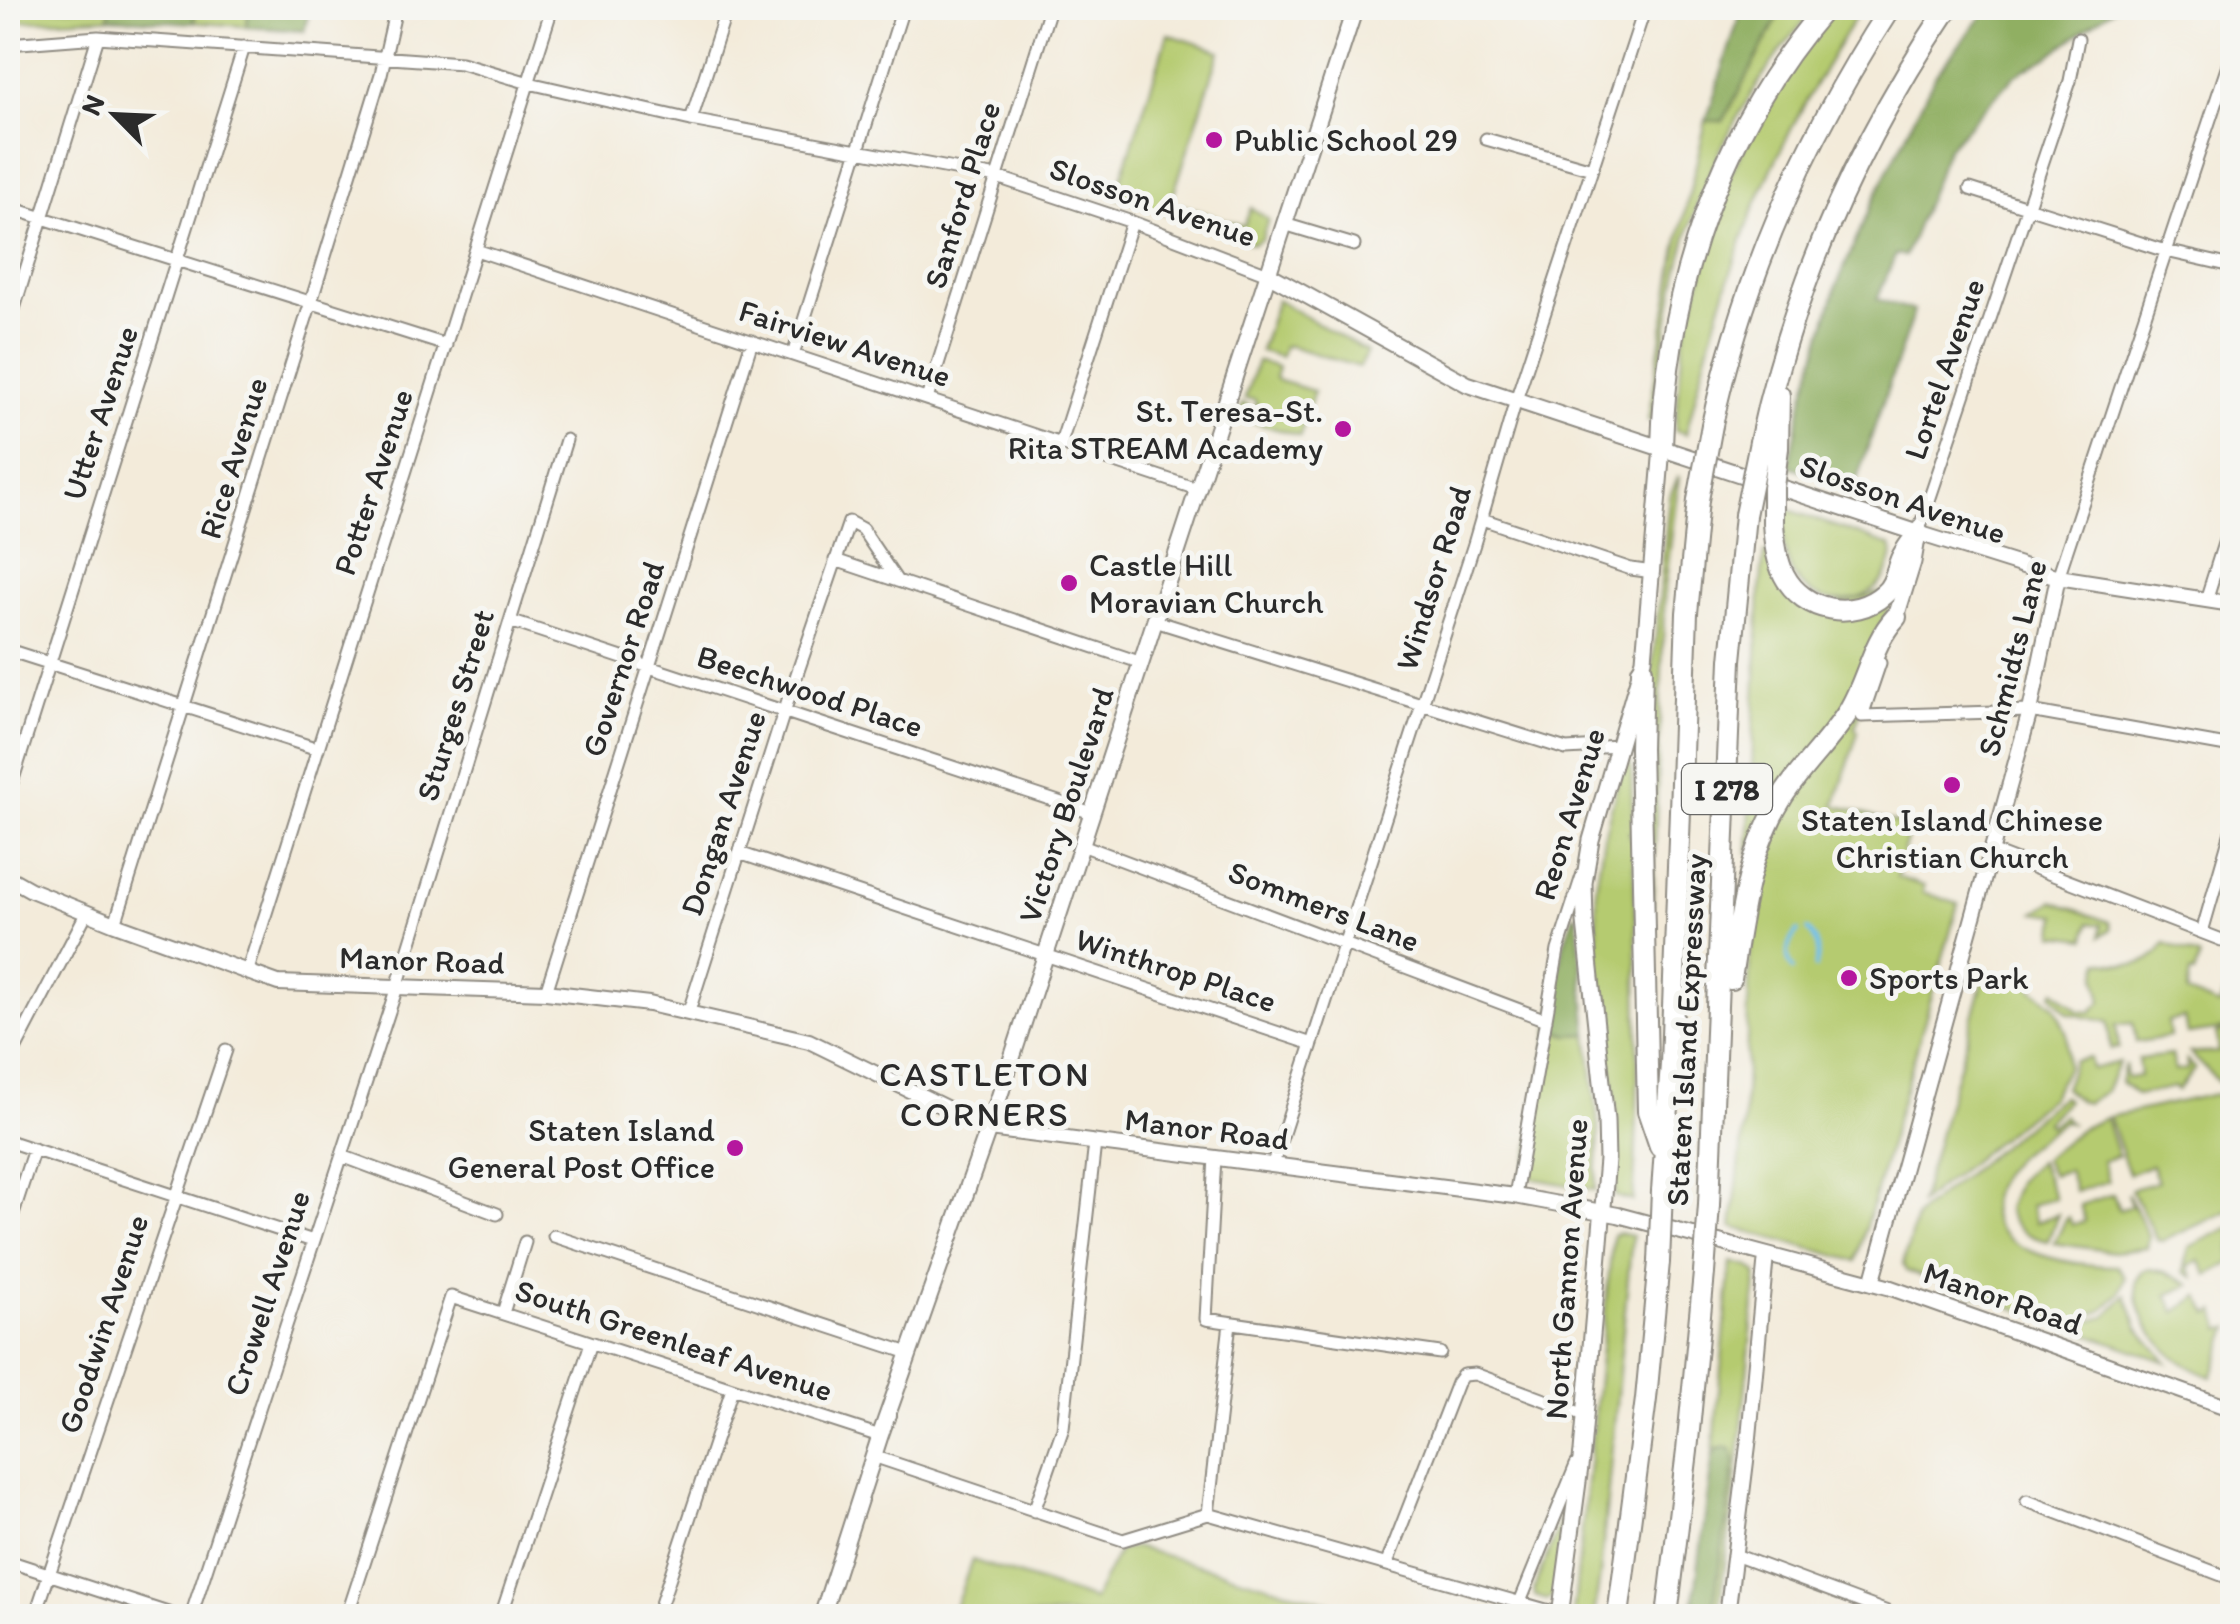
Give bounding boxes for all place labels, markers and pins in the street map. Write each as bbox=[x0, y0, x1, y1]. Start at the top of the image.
place label: Public School 29 bbox=[1234, 121, 1458, 159]
marker: Public School 29 bbox=[1203, 129, 1225, 151]
place label: St. Teresa-St. Rita STREAM Academy bbox=[1008, 392, 1323, 467]
marker: St. Teresa-St. Rita STREAM Academy bbox=[1332, 418, 1354, 440]
place label: Castle Hill Moravian Church bbox=[1089, 546, 1324, 621]
marker: Castle Hill Moravian Church bbox=[1058, 572, 1080, 594]
marker: Staten Island Chinese Christian Church bbox=[1941, 774, 1963, 796]
place label: Staten Island Chinese Christian Church bbox=[1801, 801, 2103, 876]
place label: Sports Park bbox=[1869, 959, 2029, 997]
marker: Sports Park bbox=[1838, 967, 1860, 989]
place label: Staten Island General Post Office bbox=[447, 1111, 715, 1186]
marker: Staten Island General Post Office bbox=[724, 1137, 746, 1159]

